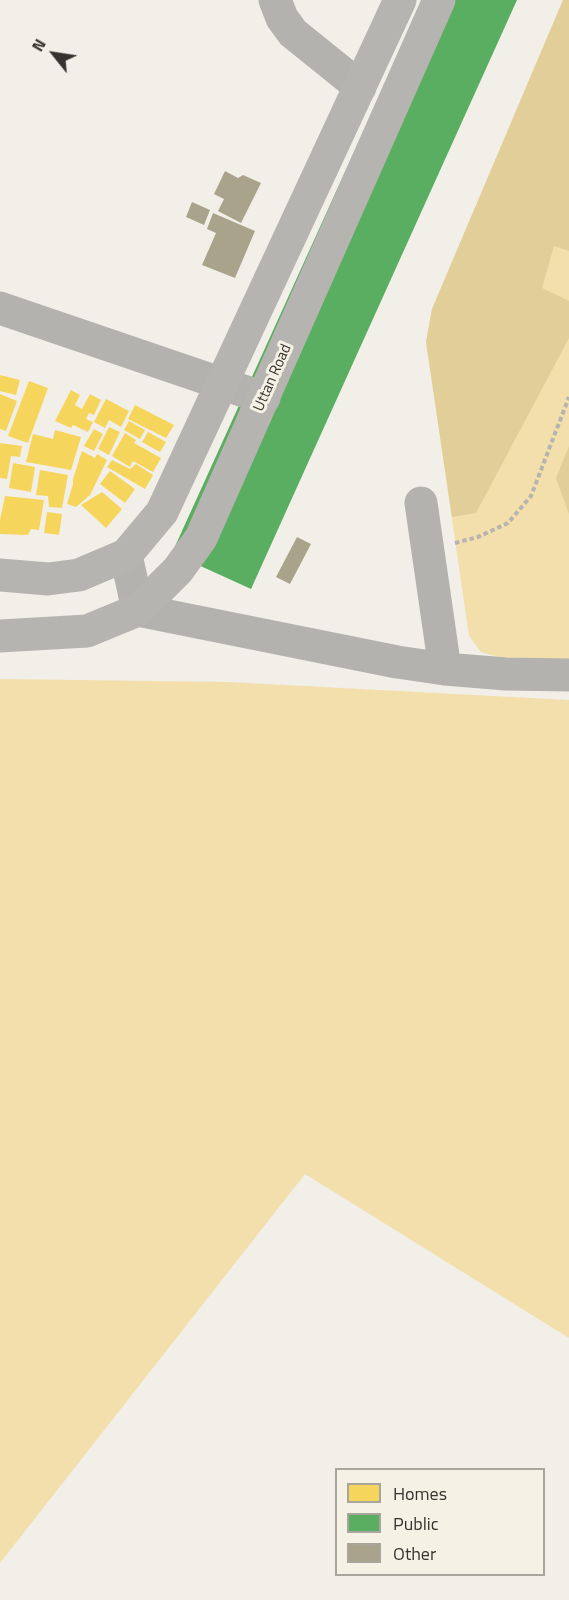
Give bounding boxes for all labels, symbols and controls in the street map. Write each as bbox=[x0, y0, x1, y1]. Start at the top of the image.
north arrow bbox=[24, 24, 84, 84]
text: N bbox=[25, 34, 52, 56]
street label: Uttan Road bbox=[250, 342, 296, 414]
legend bbox=[335, 1468, 545, 1576]
text: Homes bbox=[393, 1480, 447, 1507]
text: Public bbox=[393, 1510, 439, 1537]
text: Other bbox=[393, 1540, 436, 1567]

